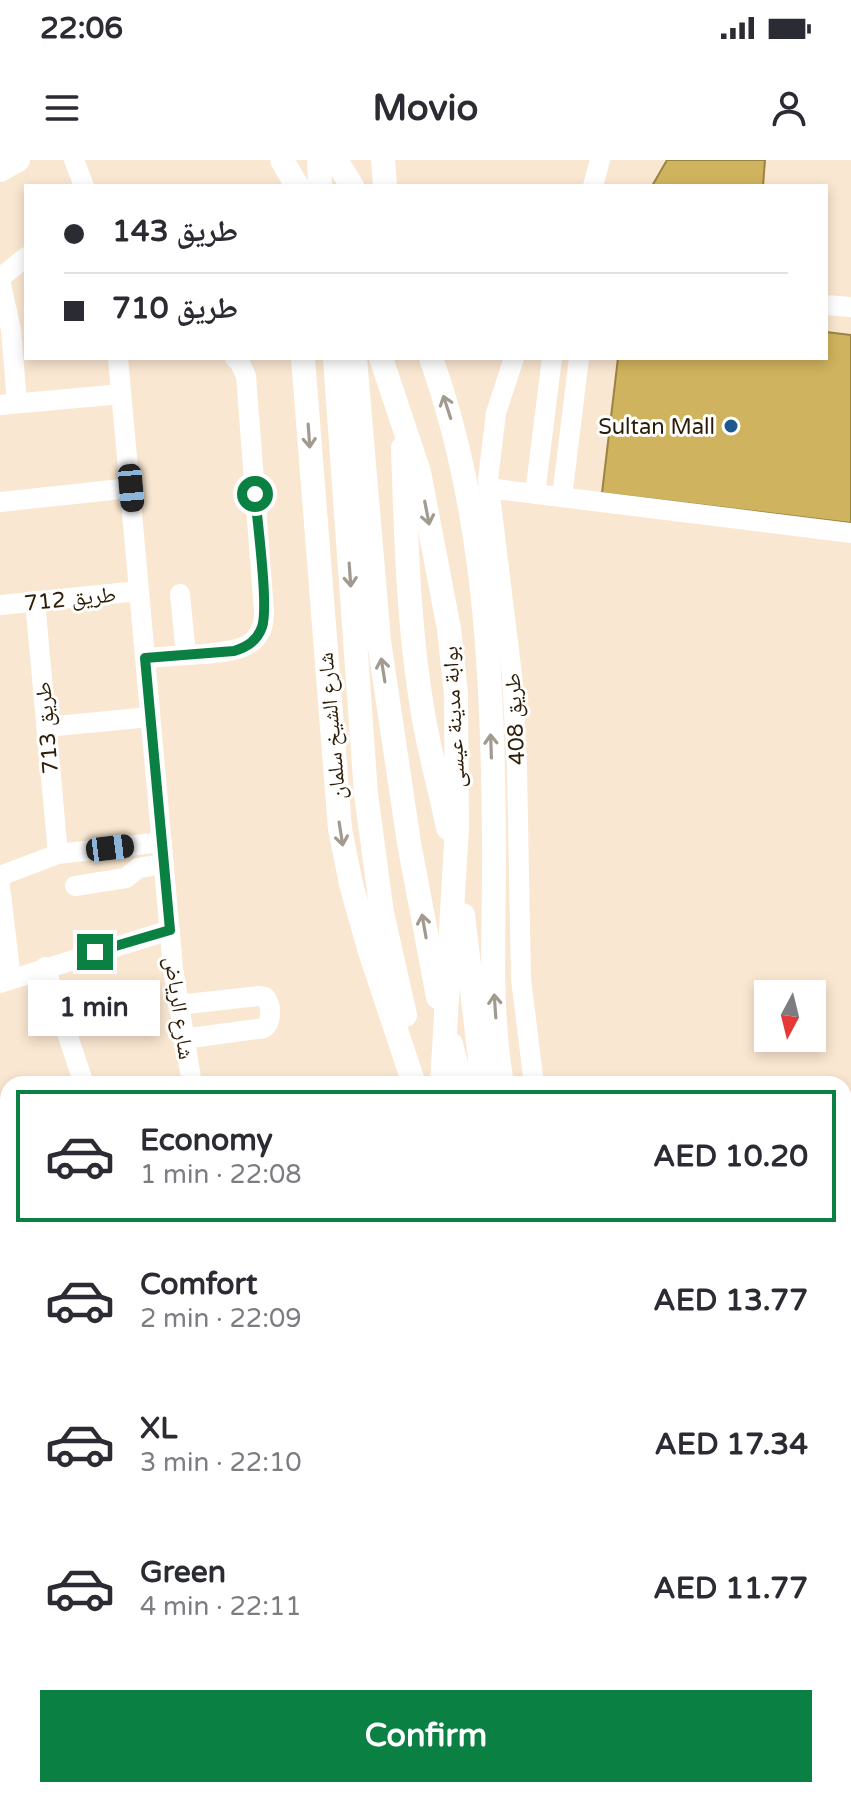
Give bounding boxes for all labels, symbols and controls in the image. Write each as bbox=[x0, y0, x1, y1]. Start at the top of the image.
text: 22:06 bbox=[40, 10, 123, 47]
icon: menu bbox=[40, 86, 84, 130]
icon: person bbox=[767, 86, 811, 130]
text: Movio bbox=[373, 87, 478, 130]
text: طريق 143 bbox=[112, 213, 238, 250]
text: طريق 710 bbox=[112, 290, 238, 327]
one-way arrow bbox=[439, 394, 454, 420]
place label: Sultan Mall bbox=[598, 414, 715, 440]
marker: Sultan Mall bbox=[722, 417, 740, 435]
one-way arrow bbox=[302, 422, 317, 449]
car bbox=[117, 463, 145, 513]
route start bbox=[237, 476, 273, 512]
one-way arrow bbox=[421, 500, 436, 525]
one-way arrow bbox=[343, 562, 358, 588]
street label: طريق 712 bbox=[23, 581, 117, 617]
street label: بوابة مدينة عيسى bbox=[437, 645, 471, 789]
street label: شارع الشيخ سلمان bbox=[313, 651, 351, 801]
one-way arrow bbox=[375, 658, 390, 683]
street label: طريق 408 bbox=[500, 672, 530, 766]
street label: طريق 713 bbox=[30, 681, 64, 775]
one-way arrow bbox=[484, 733, 499, 760]
one-way arrow bbox=[335, 821, 350, 847]
car bbox=[85, 833, 135, 863]
one-way arrow bbox=[415, 914, 430, 940]
route end bbox=[77, 934, 113, 970]
street label: شارع الرياض bbox=[159, 955, 199, 1061]
callout: 1 min bbox=[29, 980, 161, 1036]
north arrow bbox=[754, 980, 826, 1052]
map controls bbox=[754, 980, 826, 1052]
text: 1 min bbox=[59, 992, 129, 1023]
one-way arrow bbox=[487, 993, 502, 1020]
icon: car bbox=[44, 1120, 116, 1192]
text: Economy bbox=[140, 1122, 273, 1159]
text: AED 10.20 bbox=[653, 1138, 808, 1175]
text: 1 min · 22:08 bbox=[140, 1159, 302, 1190]
icon: car bbox=[44, 1264, 116, 1336]
text: Comfort bbox=[140, 1266, 258, 1303]
text: AED 13.77 bbox=[653, 1282, 808, 1319]
text: 2 min · 22:09 bbox=[140, 1303, 302, 1334]
icon: car bbox=[44, 1408, 116, 1480]
text: XL bbox=[140, 1410, 177, 1447]
text: AED 17.34 bbox=[654, 1426, 808, 1463]
text: 3 min · 22:10 bbox=[140, 1447, 302, 1478]
icon: car bbox=[44, 1552, 116, 1624]
text: Green bbox=[140, 1554, 226, 1591]
text: AED 11.77 bbox=[653, 1570, 808, 1607]
text: 4 min · 22:11 bbox=[140, 1591, 302, 1622]
button: Confirm bbox=[40, 1690, 812, 1782]

